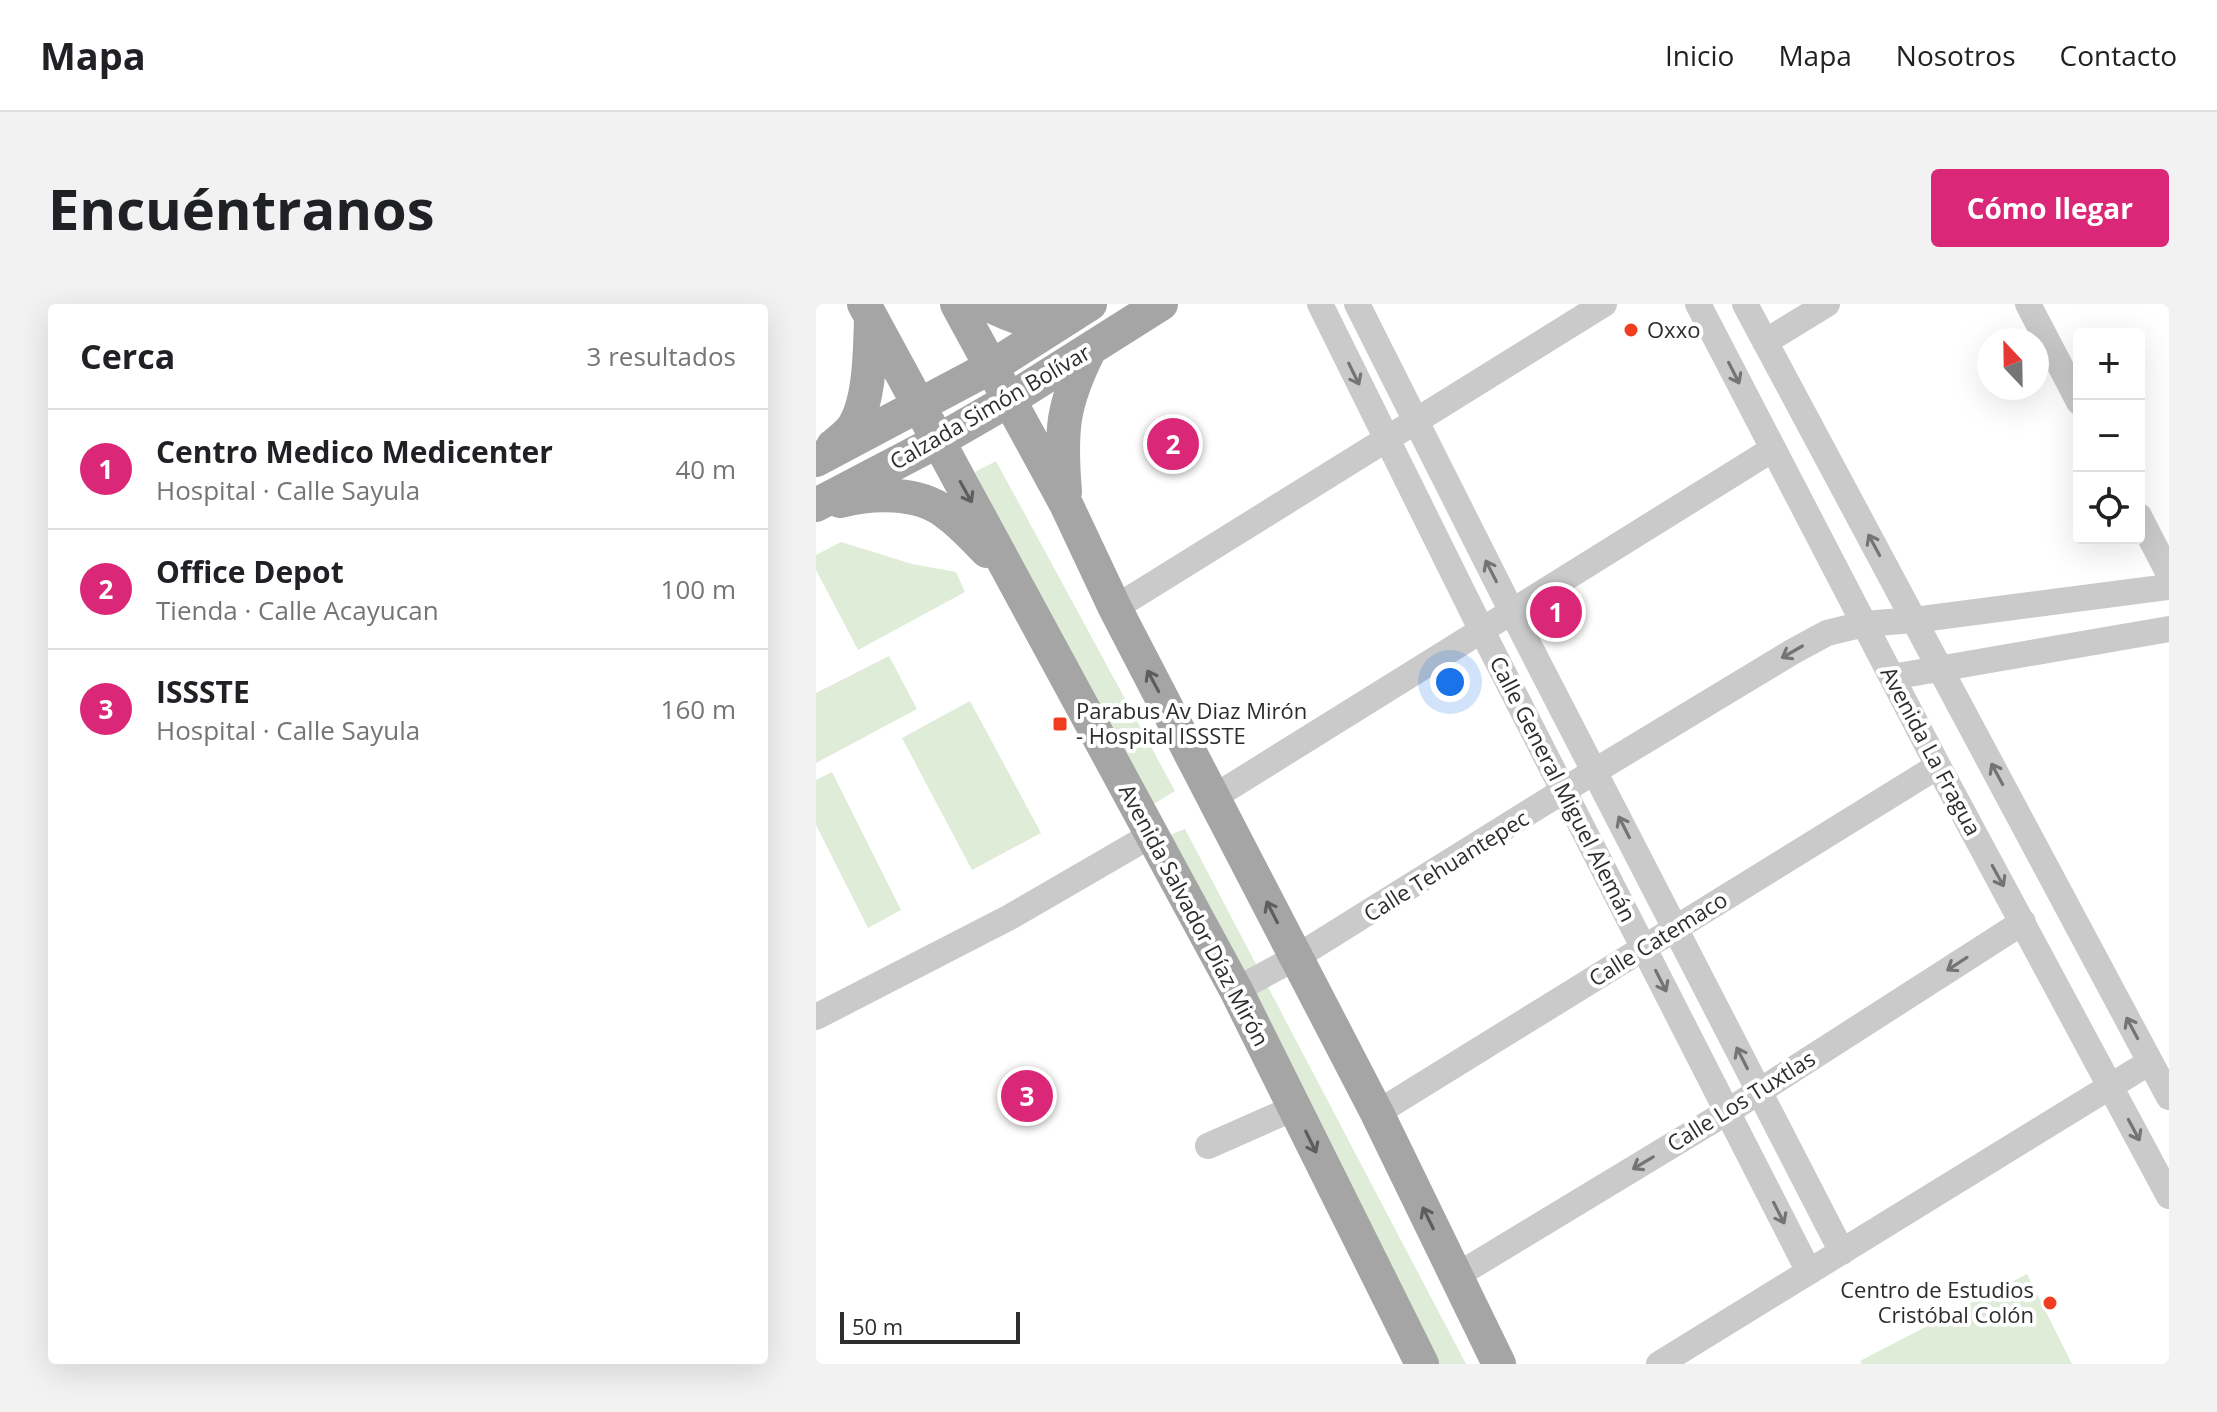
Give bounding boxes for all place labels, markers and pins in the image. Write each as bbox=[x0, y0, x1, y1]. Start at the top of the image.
place label: Oxxo bbox=[1647, 314, 1700, 344]
marker: Oxxo bbox=[1622, 321, 1640, 339]
pin: 2 bbox=[1147, 414, 1199, 474]
pin: 1 bbox=[1530, 582, 1582, 642]
place label: Parabus Av Diaz Mirón - Hospital ISSSTE bbox=[1076, 695, 1307, 750]
marker: Parabus Av Diaz Mirón - Hospital ISSSTE bbox=[1051, 715, 1069, 733]
pin: 3 bbox=[1001, 1066, 1053, 1126]
place label: Centro de Estudios Cristóbal Colón bbox=[1840, 1274, 2034, 1329]
marker: Centro de Estudios Cristóbal Colón bbox=[2041, 1294, 2059, 1312]

